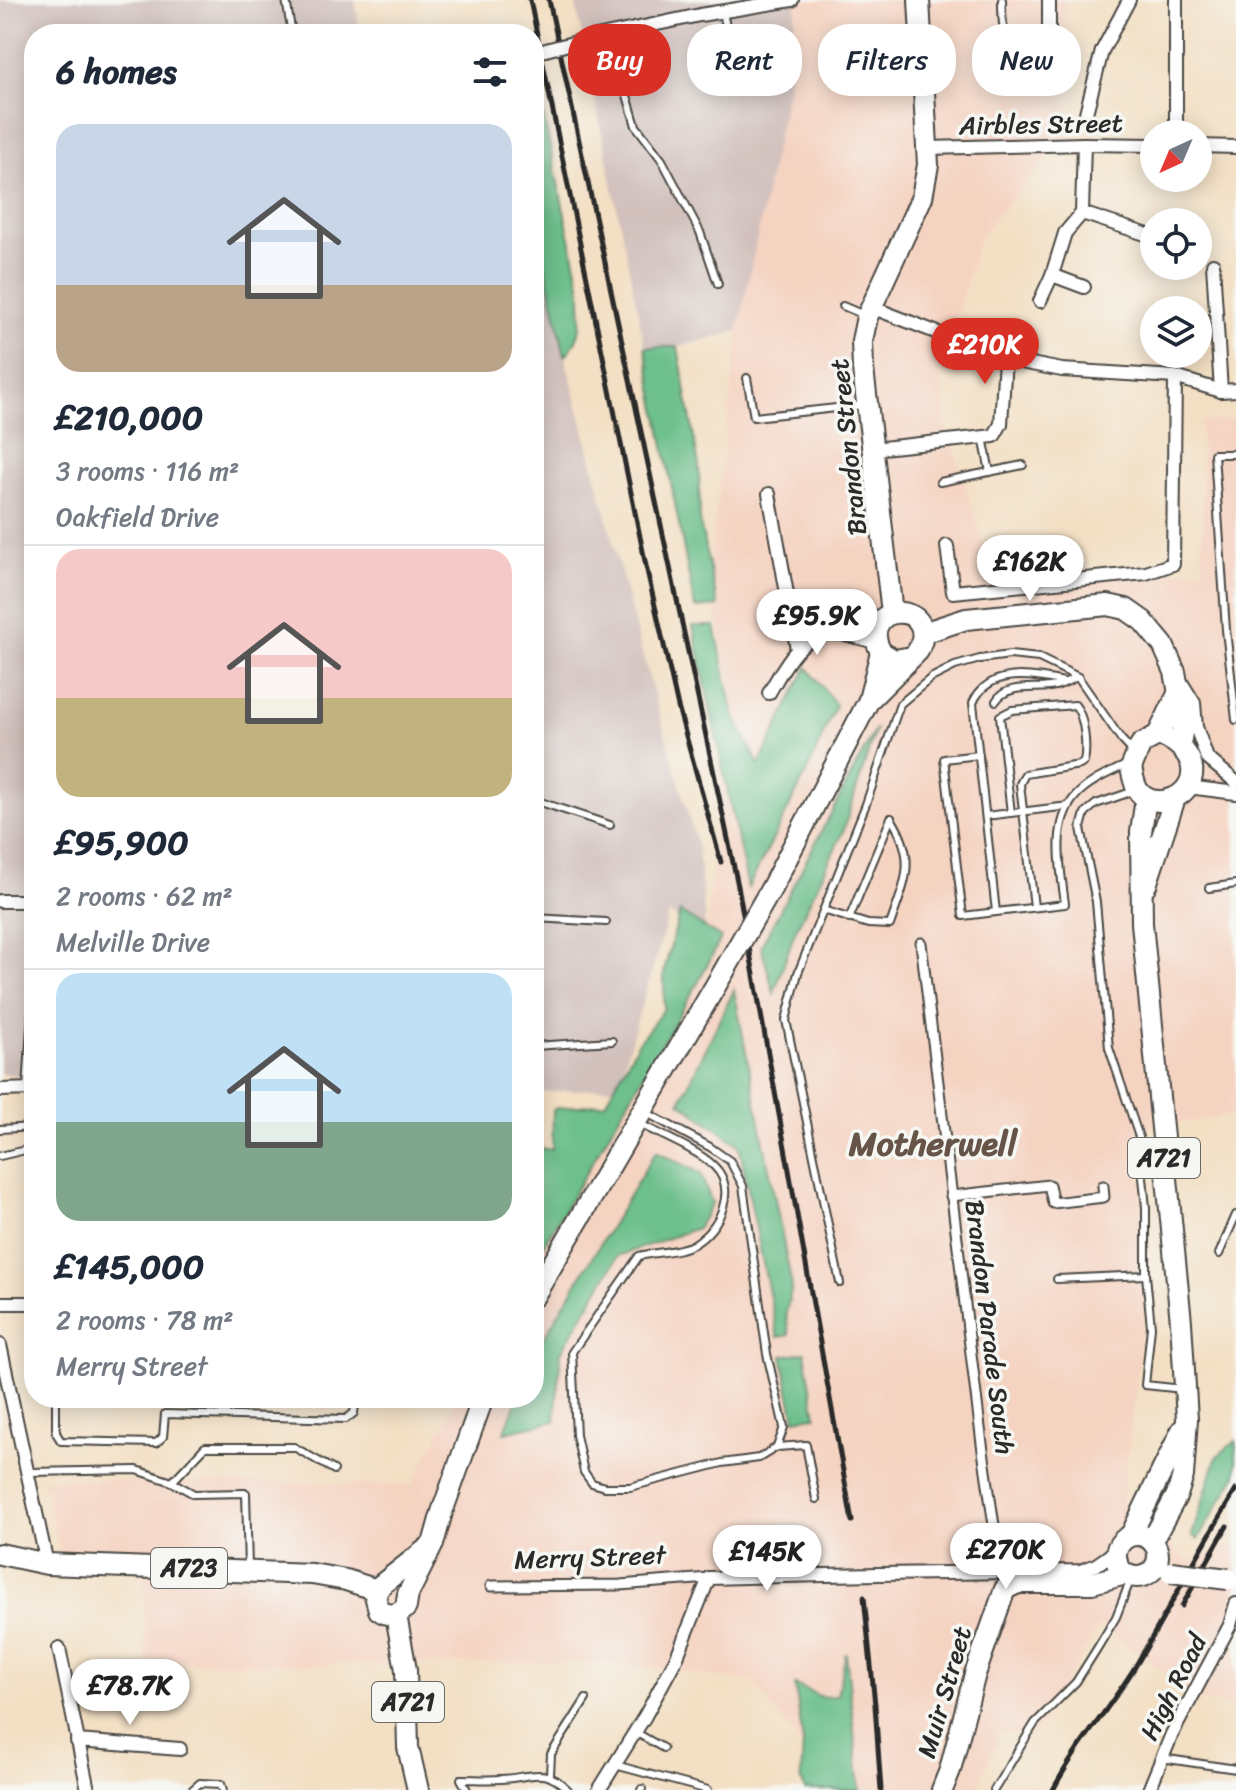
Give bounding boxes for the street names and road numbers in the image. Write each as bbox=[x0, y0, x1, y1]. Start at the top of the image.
street label: Airbles Street bbox=[958, 100, 1123, 148]
street label: Brandon Street bbox=[816, 356, 880, 538]
road number: A721 bbox=[1128, 1138, 1200, 1178]
street label: Brandon Parade South bbox=[952, 1197, 1028, 1457]
street label: Merry Street bbox=[513, 1531, 668, 1583]
road number: A723 bbox=[151, 1548, 227, 1588]
street label: Muir Street bbox=[903, 1621, 985, 1763]
street label: High Road bbox=[1126, 1623, 1221, 1749]
road number: A721 bbox=[372, 1682, 444, 1722]

